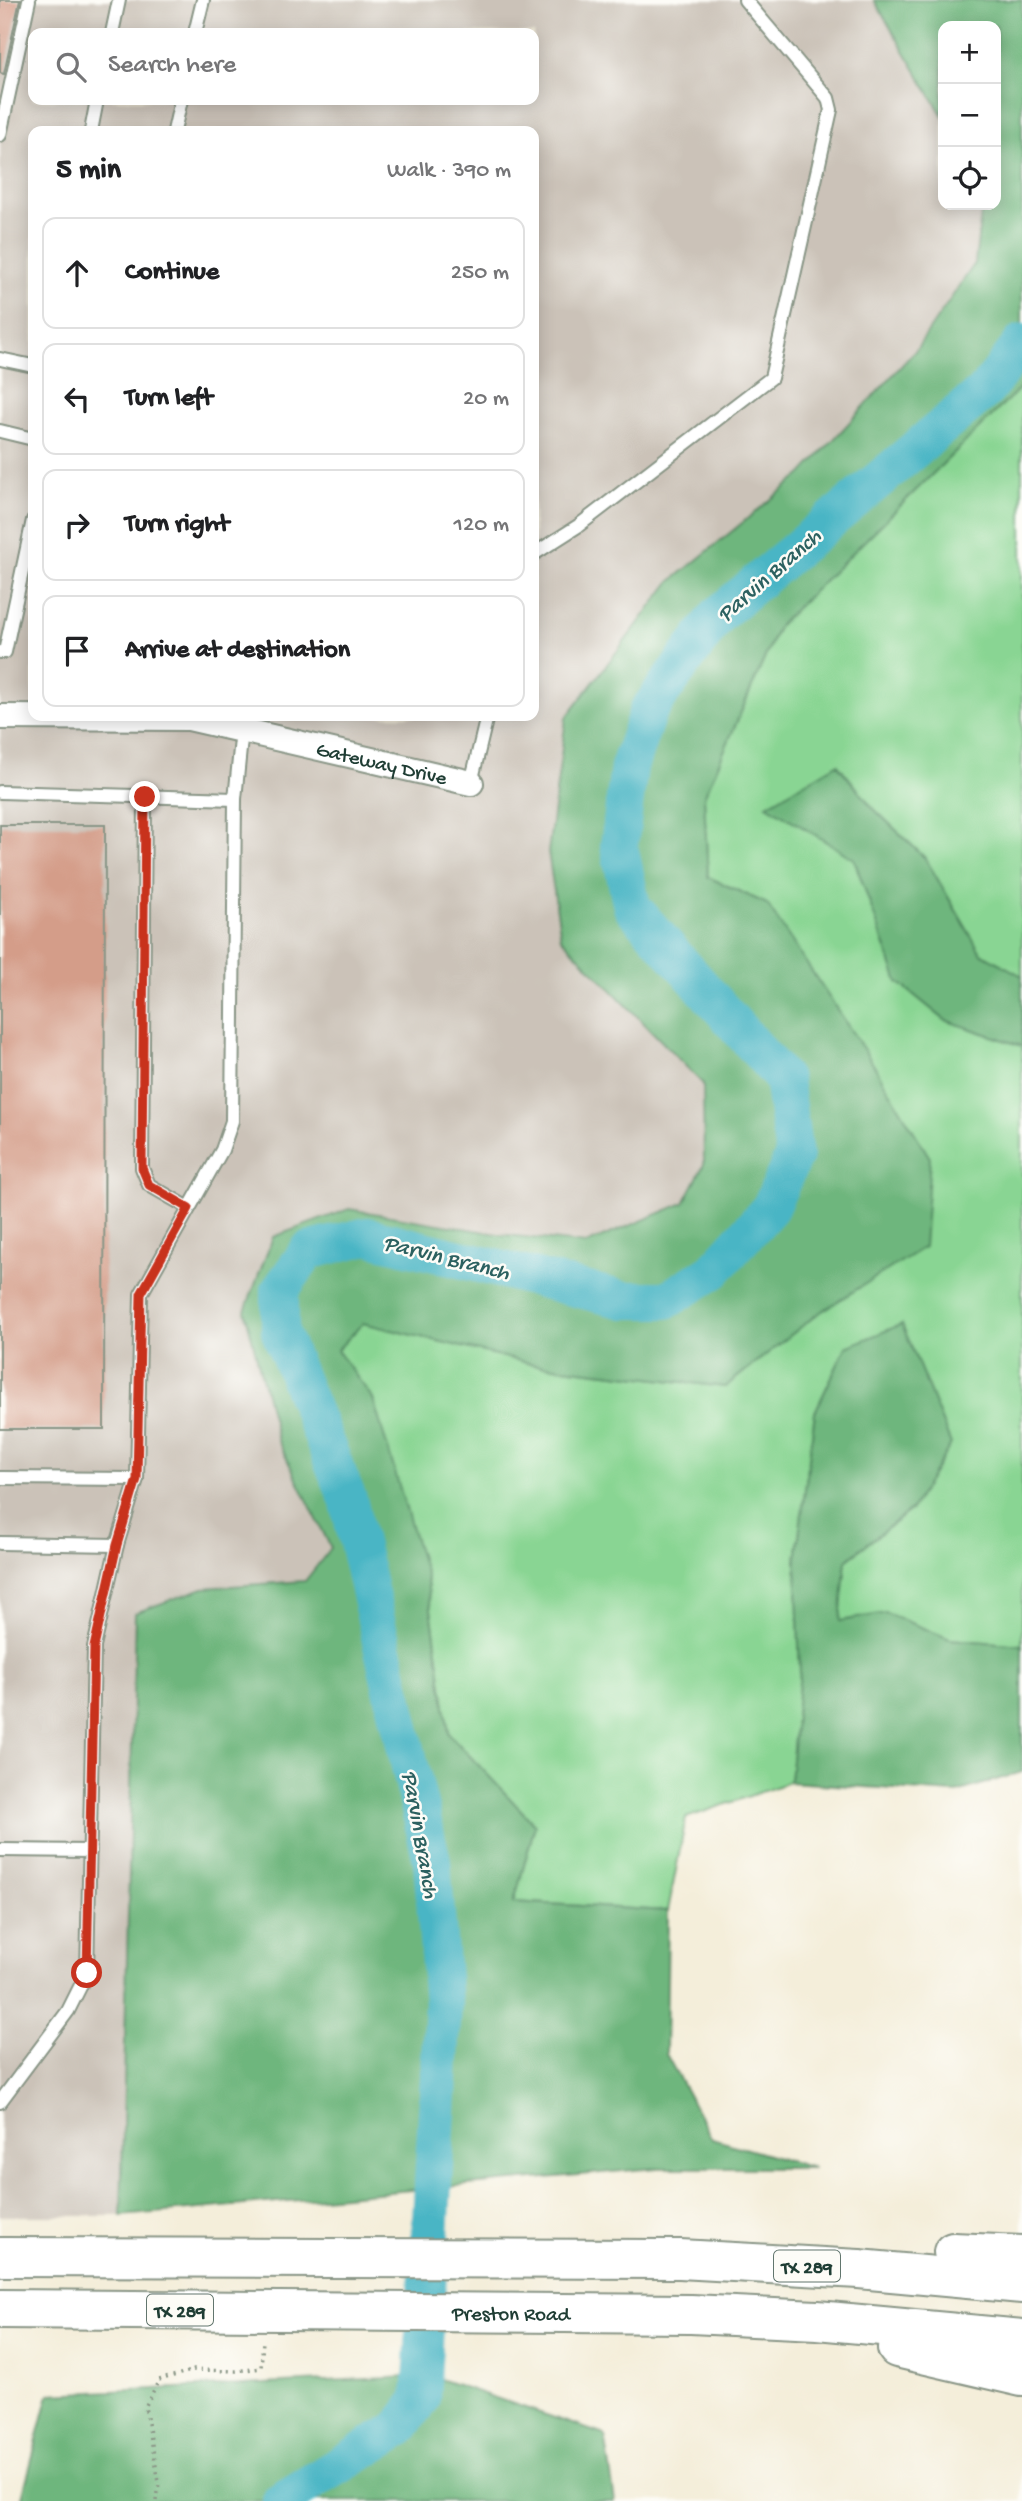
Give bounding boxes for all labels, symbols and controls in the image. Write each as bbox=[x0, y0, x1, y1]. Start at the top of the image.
map controls bbox=[938, 21, 1001, 210]
button: + bbox=[938, 21, 1001, 84]
search box bbox=[28, 28, 539, 105]
icon: search bbox=[52, 48, 90, 86]
text: Search here bbox=[108, 51, 236, 82]
button: − bbox=[938, 84, 1001, 147]
button: locate bbox=[938, 147, 1001, 210]
text: 5 min bbox=[56, 154, 121, 189]
text: Walk · 390 m bbox=[387, 158, 511, 185]
icon: ahead bbox=[58, 254, 96, 292]
text: Continue bbox=[125, 258, 219, 289]
text: 250 m bbox=[451, 260, 509, 287]
icon: left bbox=[58, 380, 96, 418]
text: Turn left bbox=[125, 384, 213, 415]
text: 20 m bbox=[463, 386, 509, 413]
icon: right bbox=[58, 506, 96, 544]
text: Turn right bbox=[125, 510, 229, 541]
text: 120 m bbox=[454, 512, 509, 539]
water label: Parvin Branch bbox=[713, 524, 828, 629]
icon: arrive bbox=[58, 632, 96, 670]
text: Arrive at destination bbox=[125, 636, 350, 667]
street label: Gateway Drive bbox=[313, 739, 450, 793]
route end bbox=[129, 781, 160, 812]
water label: Parvin Branch bbox=[380, 1231, 513, 1288]
water label: Parvin Branch bbox=[394, 1769, 443, 1901]
route start bbox=[71, 1957, 102, 1988]
road number: TX 289 bbox=[774, 2250, 840, 2282]
road number: TX 289 bbox=[147, 2294, 213, 2326]
street label: Preston Road bbox=[451, 2303, 572, 2329]

